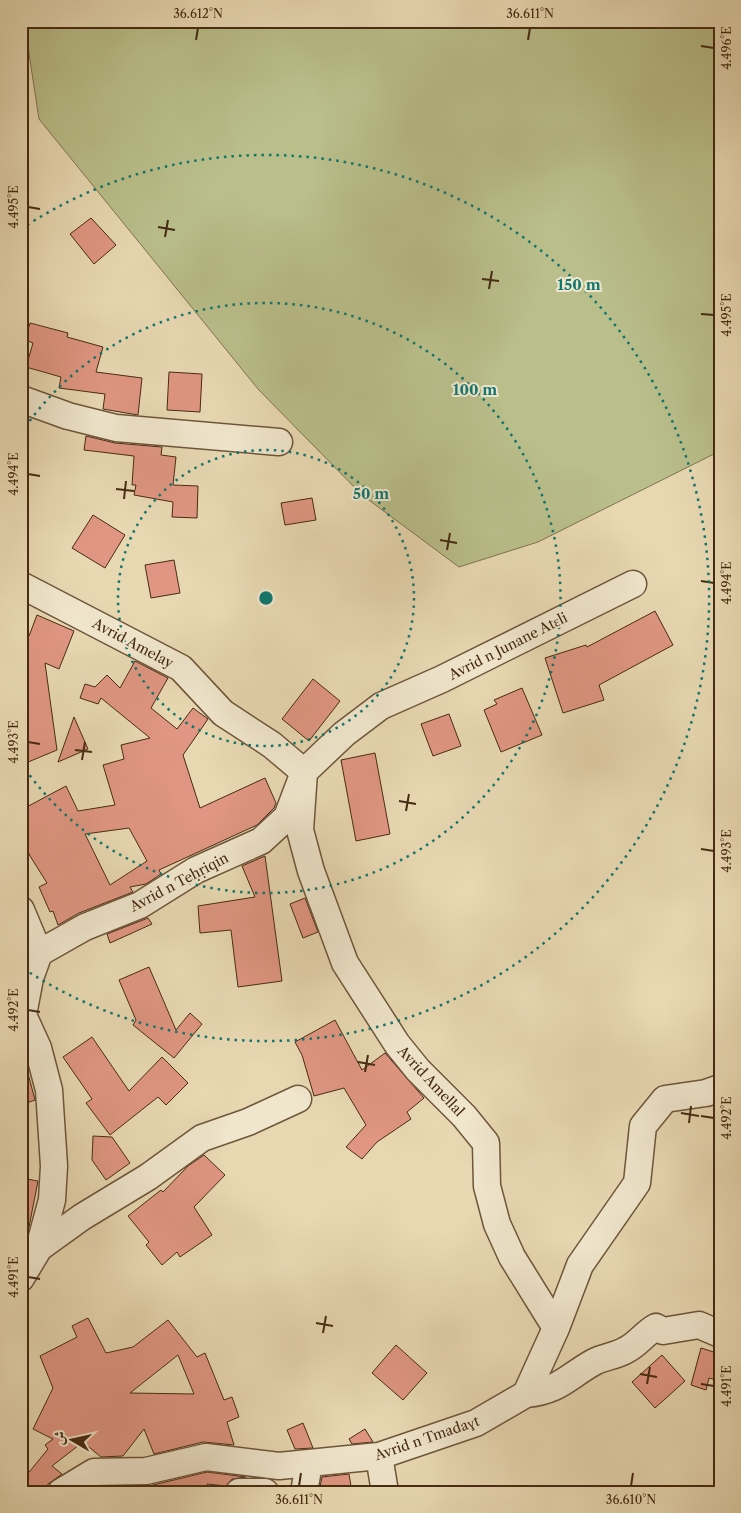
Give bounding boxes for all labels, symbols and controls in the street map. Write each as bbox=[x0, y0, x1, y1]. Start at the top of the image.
text: 36.612°N bbox=[173, 6, 223, 21]
text: 36.611°N bbox=[506, 6, 554, 21]
text: 4.496°E bbox=[719, 26, 734, 70]
text: 4.495°E bbox=[6, 186, 21, 228]
text: 150 m bbox=[557, 275, 601, 294]
text: 4.495°E bbox=[719, 294, 734, 336]
text: 100 m bbox=[453, 380, 497, 399]
text: 4.494°E bbox=[6, 452, 21, 496]
text: 50 m bbox=[353, 484, 389, 503]
text: 4.494°E bbox=[719, 561, 734, 605]
centre of rings bbox=[257, 589, 275, 607]
street label: Avrid n Junane Atɛli bbox=[445, 608, 570, 684]
street label: Avrid Amelay bbox=[89, 614, 177, 672]
text: 4.493°E bbox=[6, 721, 21, 763]
text: 4.493°E bbox=[719, 830, 734, 872]
street label: Avrid n Teḥṛiqin bbox=[126, 848, 232, 916]
text: 4.492°E bbox=[6, 988, 21, 1032]
street label: Avrid Amellal bbox=[393, 1041, 468, 1120]
text: 4.492°E bbox=[719, 1096, 734, 1140]
text: 4.491°E bbox=[6, 1256, 21, 1298]
text: 4.491°E bbox=[719, 1365, 734, 1407]
street label: Avrid n Tmadaɣt bbox=[371, 1412, 482, 1465]
north arrow bbox=[48, 1416, 98, 1466]
text: ش bbox=[49, 1430, 69, 1446]
text: 36.611°N bbox=[275, 1492, 323, 1507]
text: 36.610°N bbox=[606, 1492, 656, 1507]

